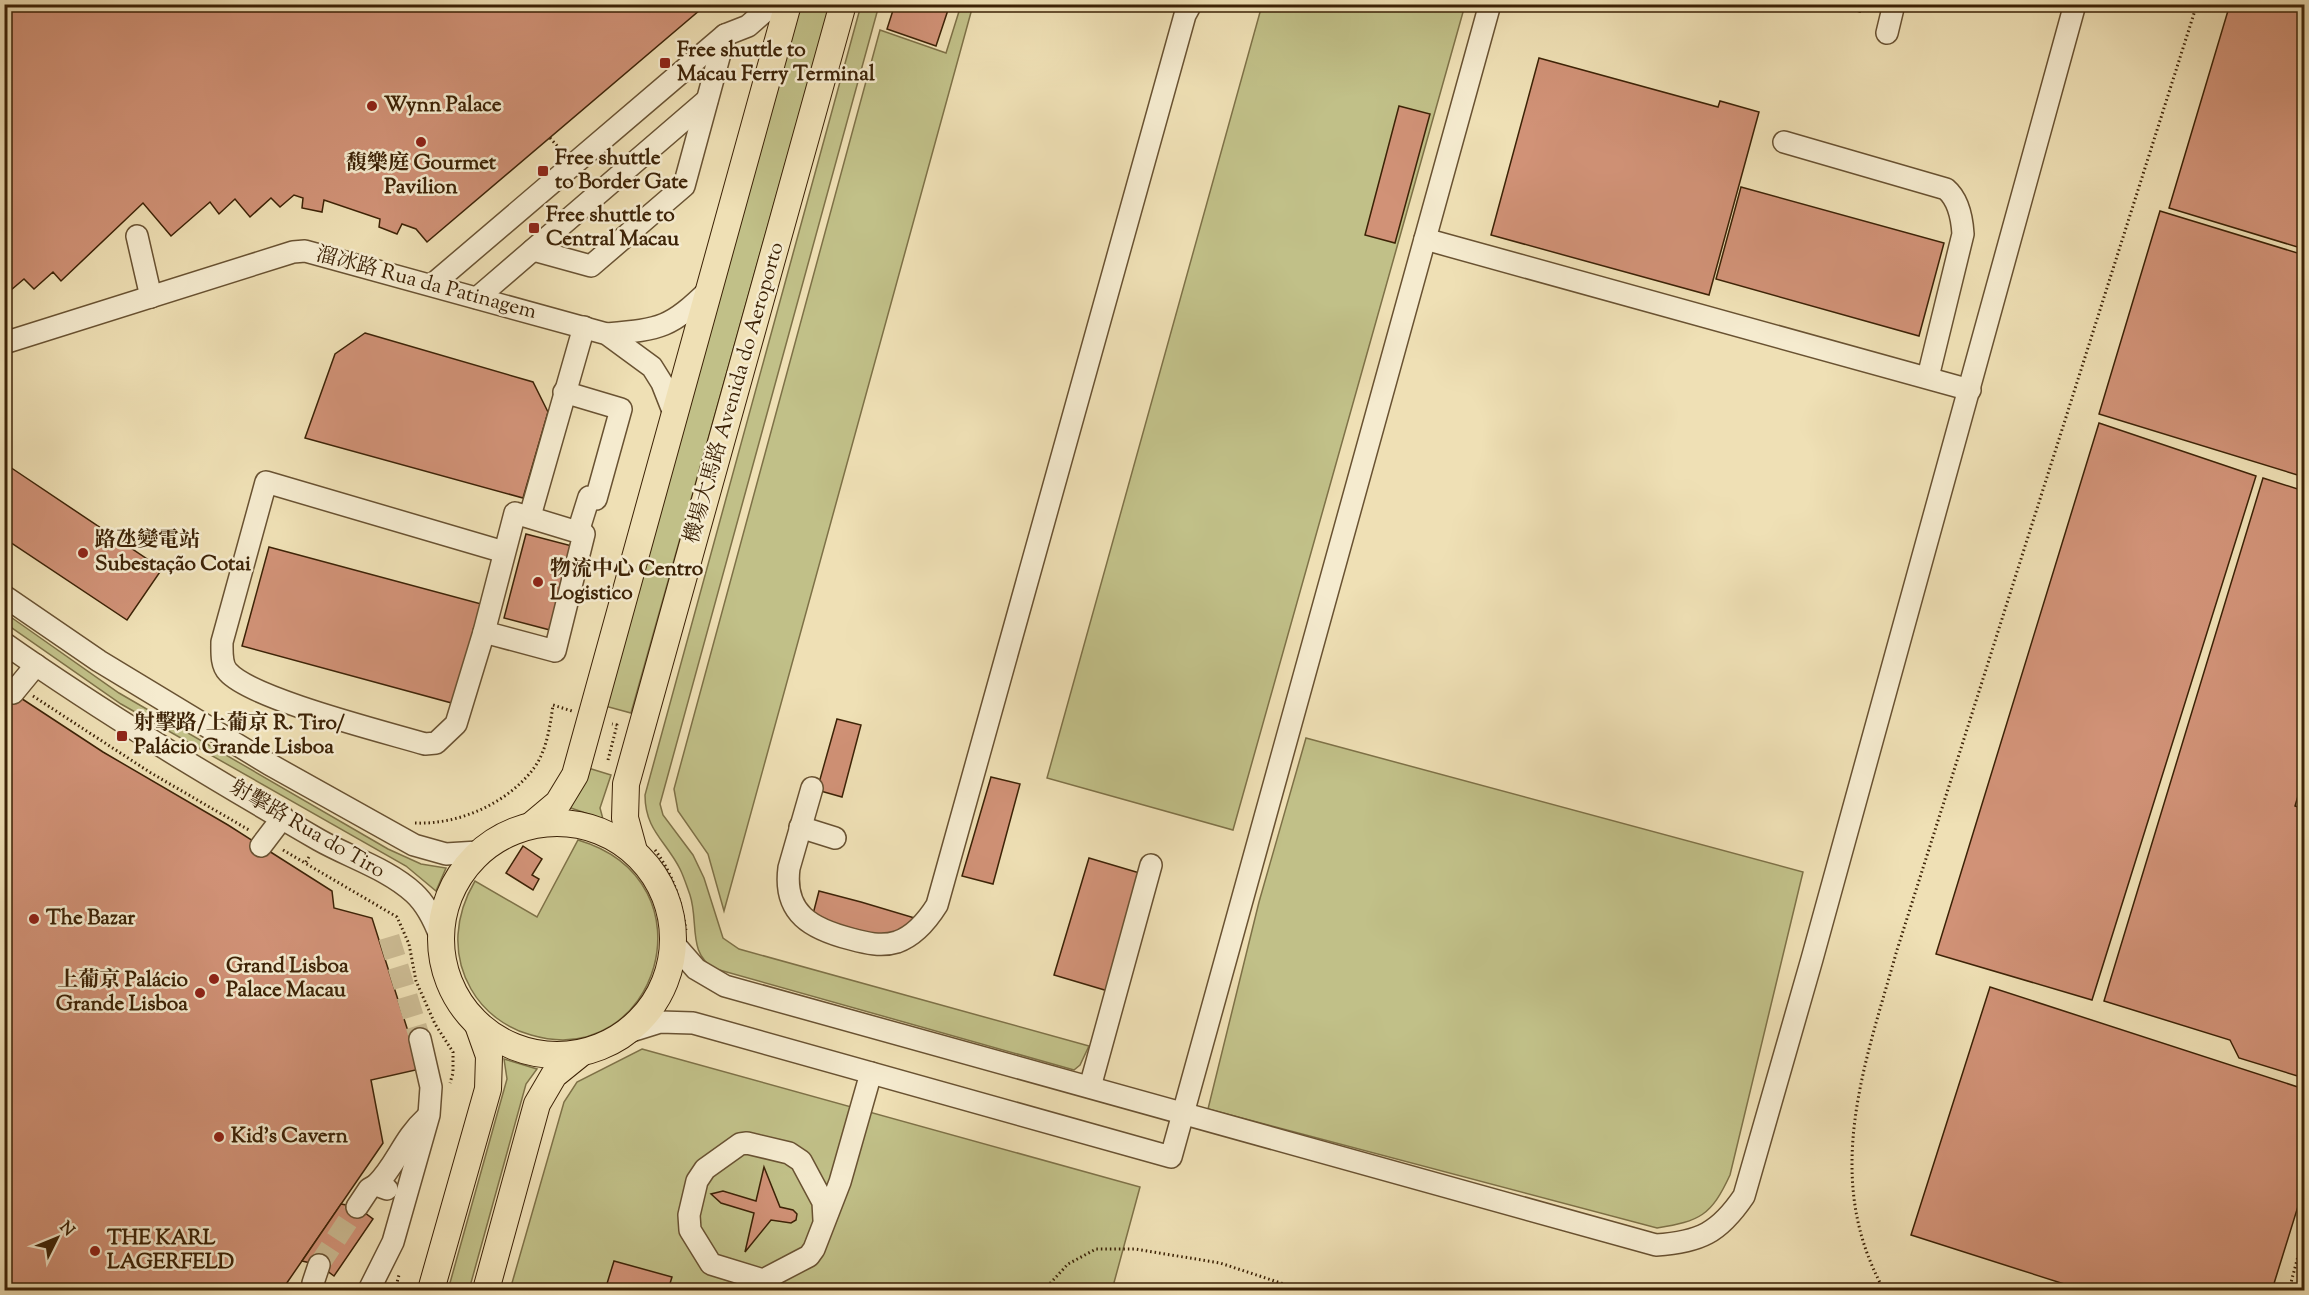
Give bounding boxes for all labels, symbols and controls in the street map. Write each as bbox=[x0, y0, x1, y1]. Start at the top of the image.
place label: Free shuttle to Macau Ferry Terminal bbox=[677, 36, 875, 90]
marker: Free shuttle to Macau Ferry Terminal bbox=[658, 56, 672, 70]
place label: Wynn Palace bbox=[384, 91, 502, 121]
marker: Wynn Palace bbox=[365, 99, 379, 113]
marker: 馥樂庭 Gourmet Pavilion bbox=[414, 135, 428, 149]
place label: Free shuttle to Border Gate bbox=[555, 144, 688, 198]
place label: 馥樂庭 Gourmet Pavilion bbox=[346, 149, 497, 203]
marker: Free shuttle to Border Gate bbox=[536, 164, 550, 178]
place label: Free shuttle to Central Macau bbox=[546, 201, 680, 255]
marker: Free shuttle to Central Macau bbox=[527, 221, 541, 235]
street label: 機場大馬路 Avenida do Aeroporto bbox=[678, 239, 792, 547]
street label: 溜冰路 Rua da Patinagem bbox=[312, 240, 540, 328]
place label: 路氹變電站 Subestação Cotai bbox=[95, 526, 251, 580]
marker: 路氹變電站 Subestação Cotai bbox=[76, 546, 90, 560]
place label: 物流中心 Centro Logistico bbox=[550, 555, 704, 609]
marker: 物流中心 Centro Logistico bbox=[531, 575, 545, 589]
place label: 射擊路/上葡京 R. Tiro/ Palácio Grande Lisboa bbox=[134, 709, 345, 763]
marker: 射擊路/上葡京 R. Tiro/ Palácio Grande Lisboa bbox=[115, 729, 129, 743]
street label: 射擊路 Rua do Tiro bbox=[224, 773, 390, 887]
place label: The Bazar bbox=[46, 904, 135, 934]
marker: The Bazar bbox=[27, 912, 41, 926]
place label: Grand Lisboa Palace Macau bbox=[226, 952, 349, 1006]
place label: 上葡京 Palácio Grande Lisboa bbox=[56, 966, 189, 1020]
marker: Grand Lisboa Palace Macau bbox=[207, 972, 221, 986]
marker: 上葡京 Palácio Grande Lisboa bbox=[193, 986, 207, 1000]
place label: Kid's Cavern bbox=[231, 1122, 348, 1152]
marker: Kid's Cavern bbox=[212, 1130, 226, 1144]
north arrow bbox=[27, 1208, 87, 1268]
text: N bbox=[53, 1217, 79, 1242]
place label: THE KARL LAGERFELD bbox=[107, 1224, 235, 1278]
marker: THE KARL LAGERFELD bbox=[88, 1244, 102, 1258]

